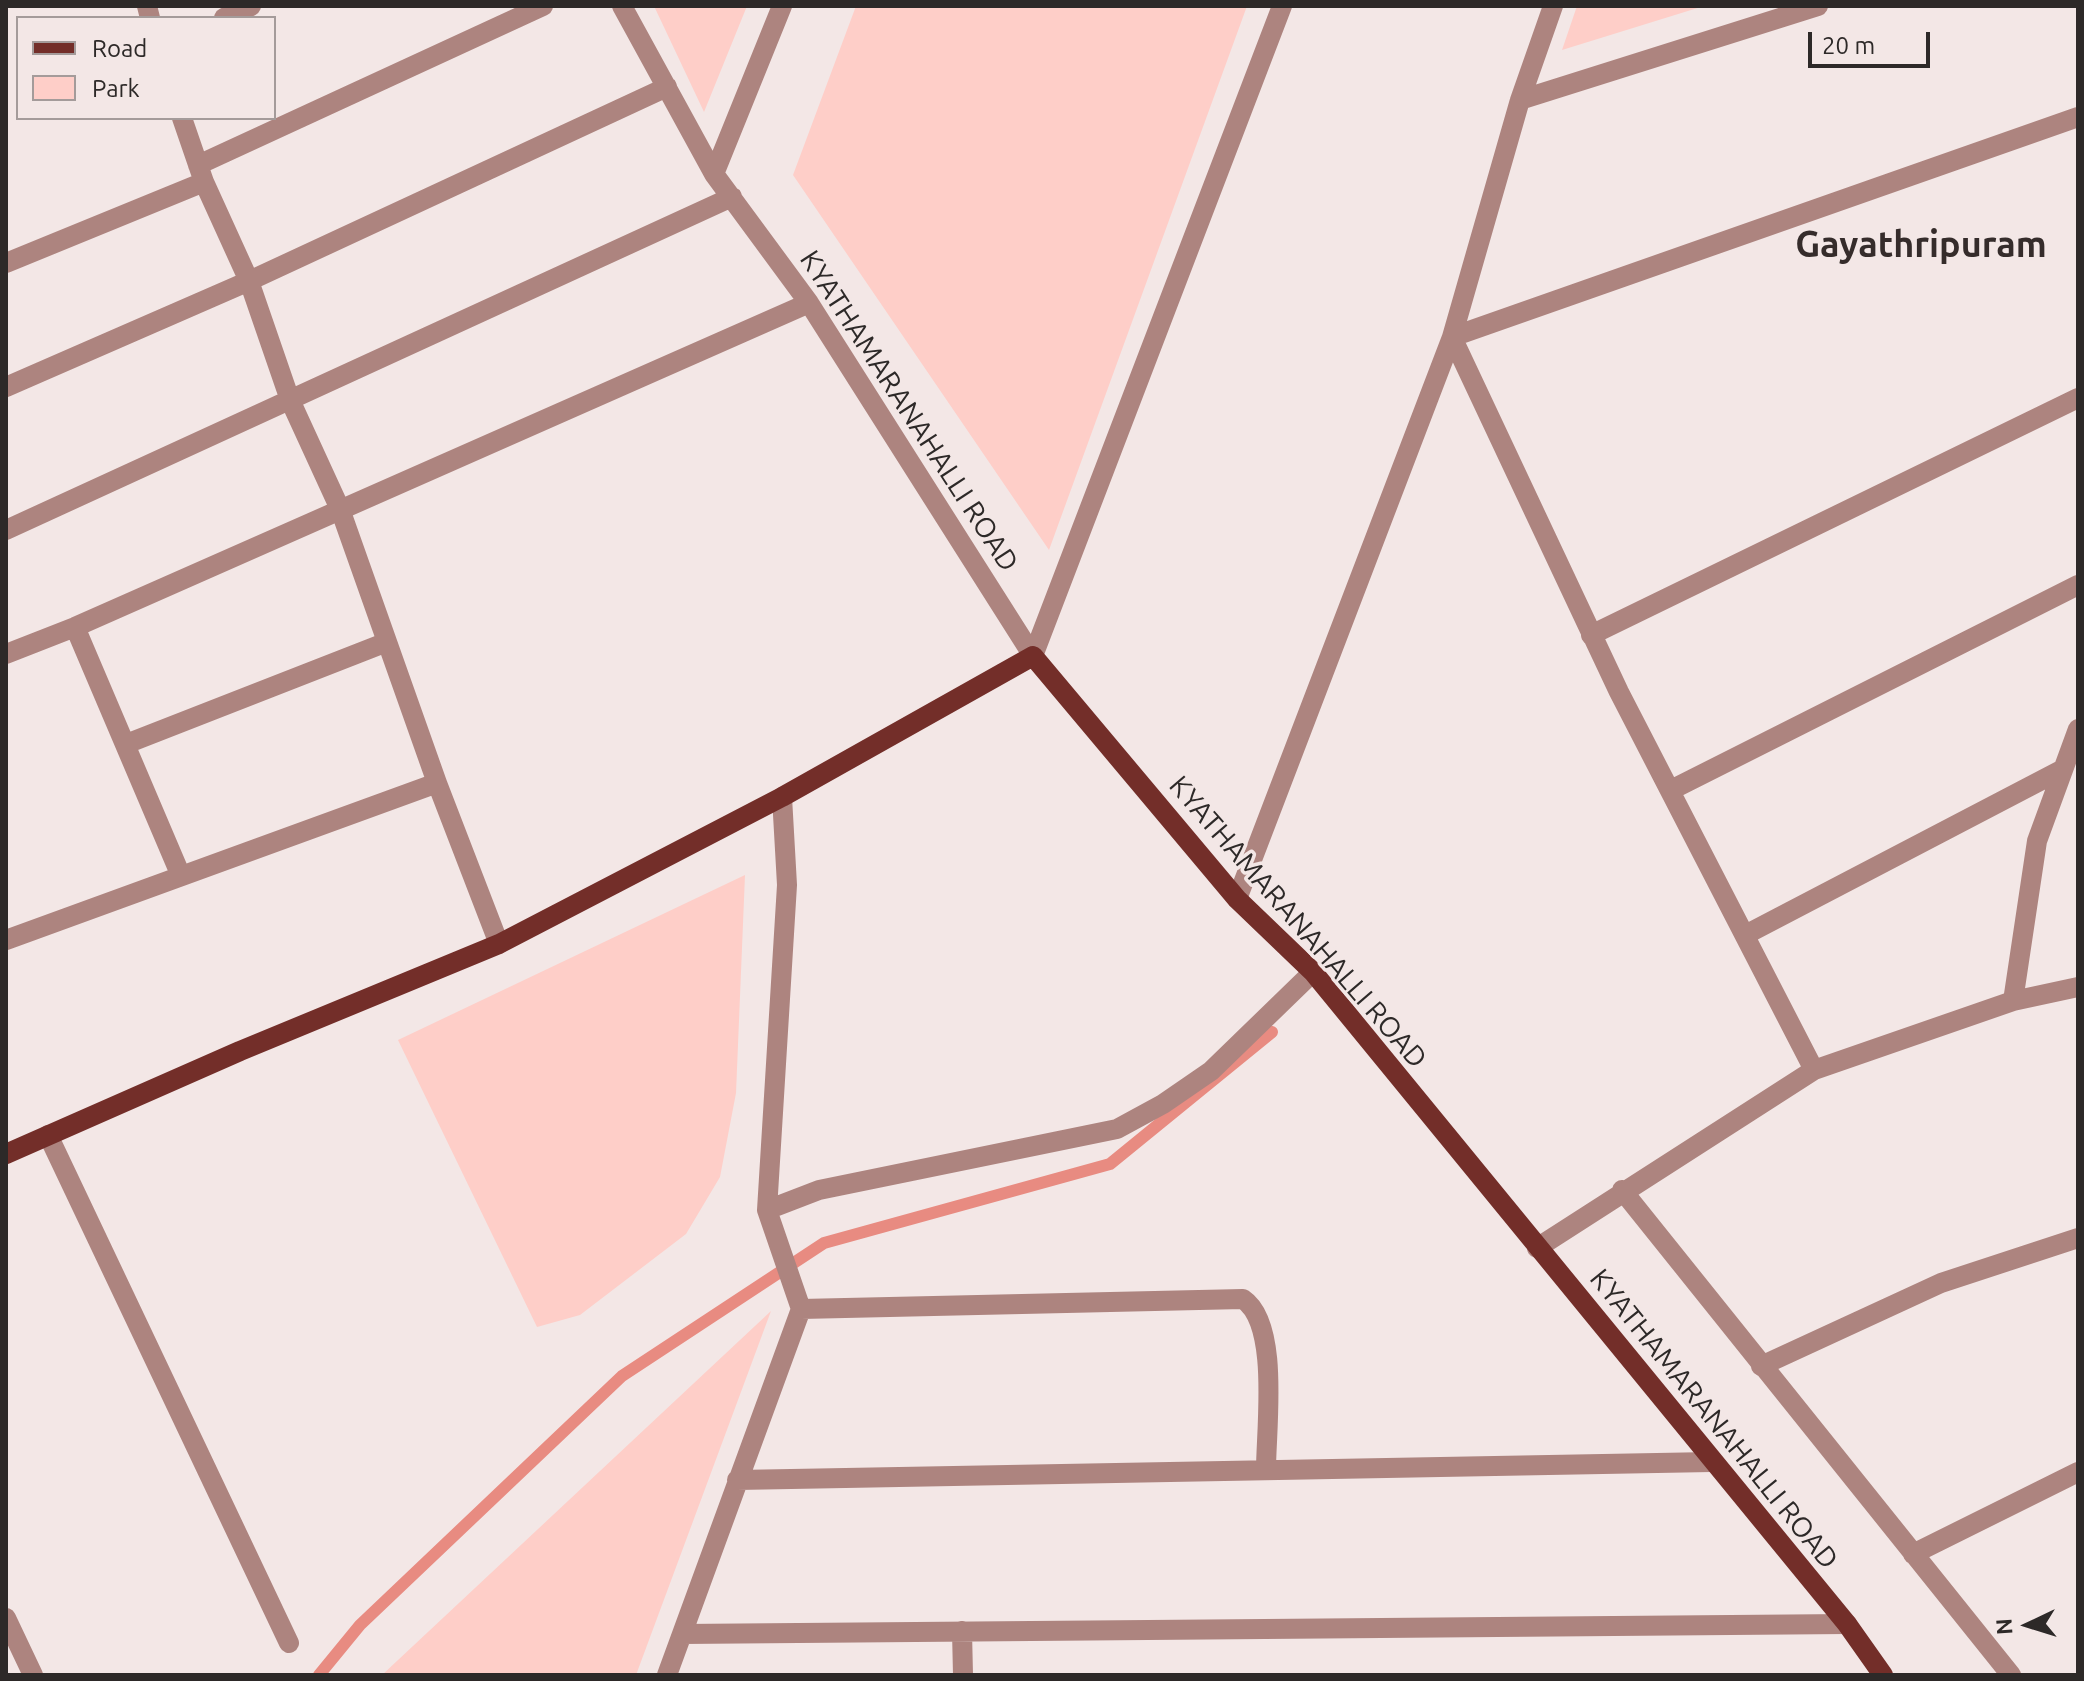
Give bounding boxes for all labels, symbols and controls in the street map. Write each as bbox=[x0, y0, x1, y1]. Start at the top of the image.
legend bbox=[16, 16, 276, 120]
scale bar bbox=[1812, 16, 1934, 66]
text: 20 m bbox=[1822, 32, 1875, 59]
text: Road bbox=[92, 35, 147, 62]
text: Park bbox=[92, 75, 140, 102]
district label: Gayathripuram bbox=[1795, 223, 2047, 267]
street label: KYATHAMARANAHALLI ROAD bbox=[793, 244, 1025, 578]
street label: KYATHAMARANAHALLI ROAD bbox=[1162, 769, 1434, 1075]
street label: KYATHAMARANAHALLI ROAD bbox=[1583, 1262, 1845, 1576]
north arrow bbox=[1988, 1585, 2068, 1665]
text: N bbox=[1991, 1618, 2017, 1636]

